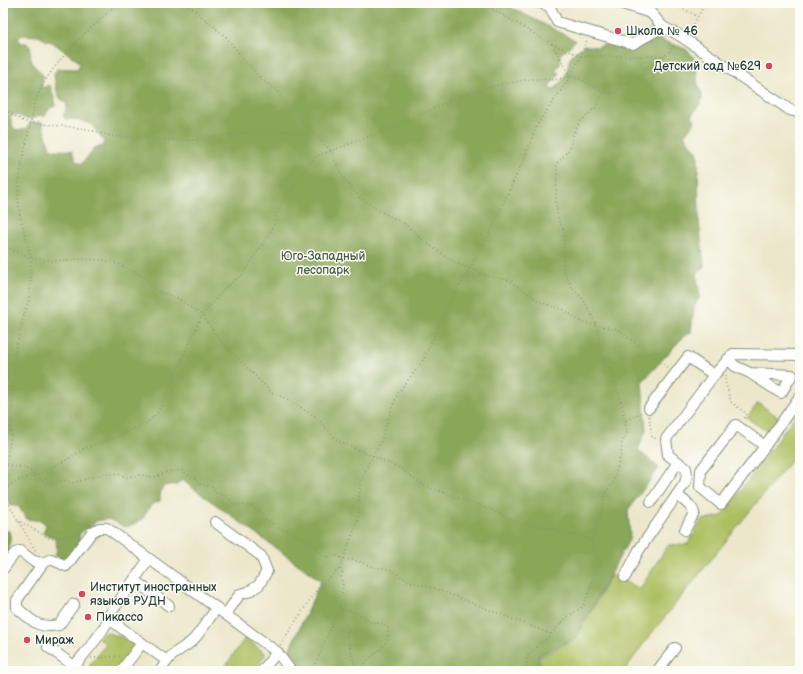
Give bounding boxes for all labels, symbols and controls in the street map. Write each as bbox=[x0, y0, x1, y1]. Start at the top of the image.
place label: Школа № 46 bbox=[626, 24, 698, 39]
marker: Школа № 46 bbox=[613, 26, 623, 36]
place label: Детский сад №629 bbox=[654, 59, 761, 74]
marker: Детский сад №629 bbox=[764, 61, 774, 71]
park label: Юго-Западный лесопарк bbox=[281, 249, 365, 278]
place label: Институт иностранных языков РУДН bbox=[90, 580, 217, 609]
marker: Институт иностранных языков РУДН bbox=[77, 589, 87, 599]
place label: Пикассо bbox=[96, 610, 143, 625]
marker: Пикассо bbox=[83, 612, 93, 622]
place label: Мираж bbox=[35, 633, 75, 648]
marker: Мираж bbox=[22, 635, 32, 645]

